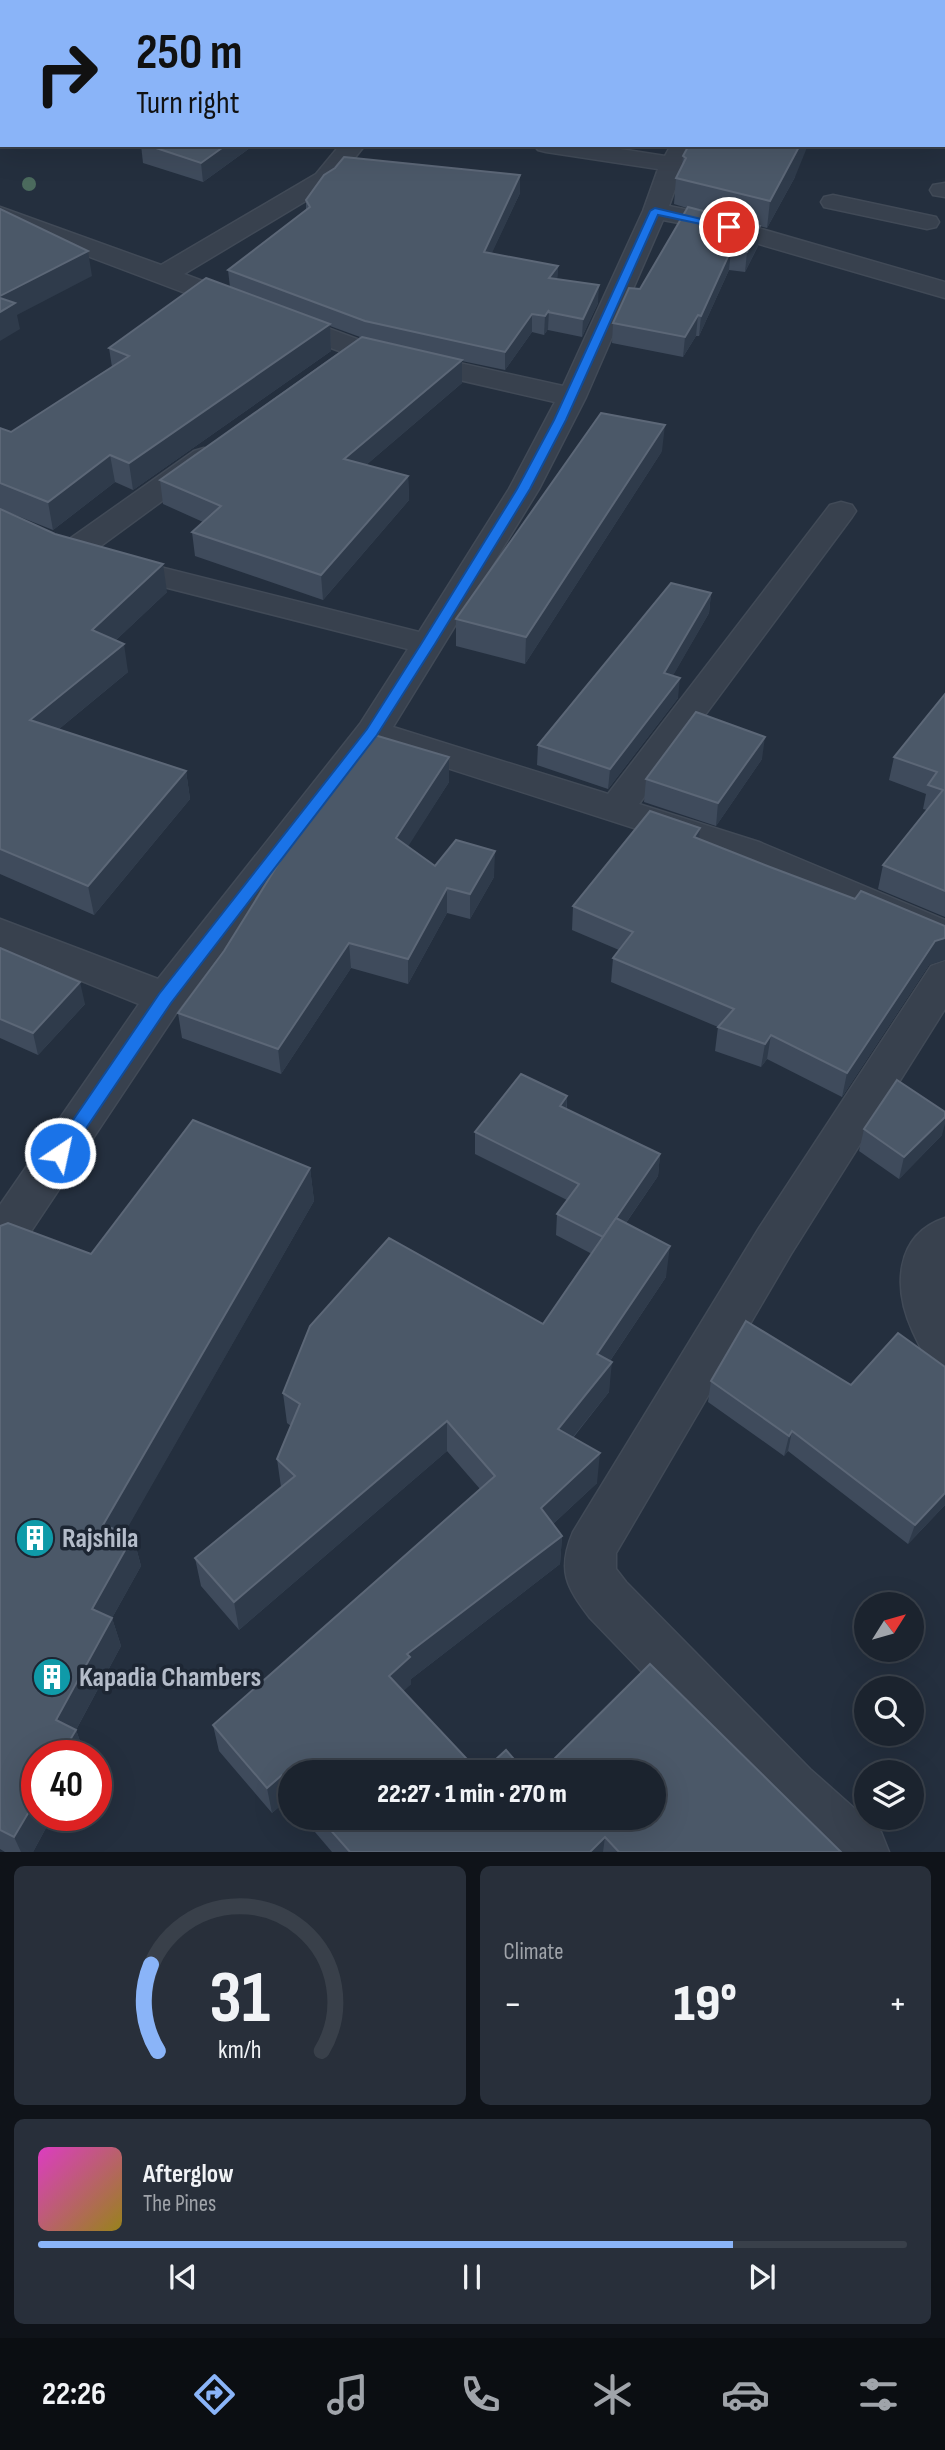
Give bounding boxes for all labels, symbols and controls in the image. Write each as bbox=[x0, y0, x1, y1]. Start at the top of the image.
text: 250 m bbox=[136, 24, 242, 83]
icon: right bbox=[21, 28, 112, 119]
text: Turn right bbox=[136, 84, 240, 123]
pin bbox=[699, 197, 759, 257]
icon: arrive bbox=[710, 208, 748, 246]
position arrow bbox=[23, 1116, 97, 1190]
building icon: Rajshila bbox=[14, 1517, 56, 1559]
place label: Rajshila bbox=[62, 1522, 139, 1555]
north arrow bbox=[854, 1592, 924, 1662]
map controls bbox=[854, 1592, 924, 1830]
building icon: Kapadia Chambers bbox=[31, 1656, 73, 1698]
place label: Kapadia Chambers bbox=[79, 1661, 261, 1694]
button: search bbox=[854, 1676, 924, 1746]
speed limit sign: 40 bbox=[21, 1740, 112, 1831]
button: layers bbox=[854, 1760, 924, 1830]
text: 22:27 · 1 min · 270 m bbox=[377, 1779, 567, 1810]
text: Climate bbox=[504, 1938, 563, 1966]
text: 31 bbox=[209, 1956, 270, 2044]
text: 19° bbox=[674, 1973, 737, 2036]
text: − bbox=[504, 1982, 522, 2027]
text: + bbox=[888, 1982, 907, 2027]
text: km/h bbox=[218, 2035, 261, 2066]
text: Afterglow bbox=[143, 2159, 234, 2190]
text: The Pines bbox=[143, 2190, 216, 2218]
icon: previous bbox=[164, 2258, 202, 2296]
icon: pause bbox=[453, 2258, 491, 2296]
icon: next bbox=[743, 2258, 781, 2296]
icon: directions bbox=[190, 2370, 239, 2419]
icon: music bbox=[323, 2370, 372, 2419]
icon: phone bbox=[456, 2370, 505, 2419]
icon: climate bbox=[588, 2370, 637, 2419]
icon: car bbox=[721, 2370, 770, 2419]
icon: filters bbox=[854, 2370, 903, 2419]
text: 22:26 bbox=[42, 2375, 106, 2414]

